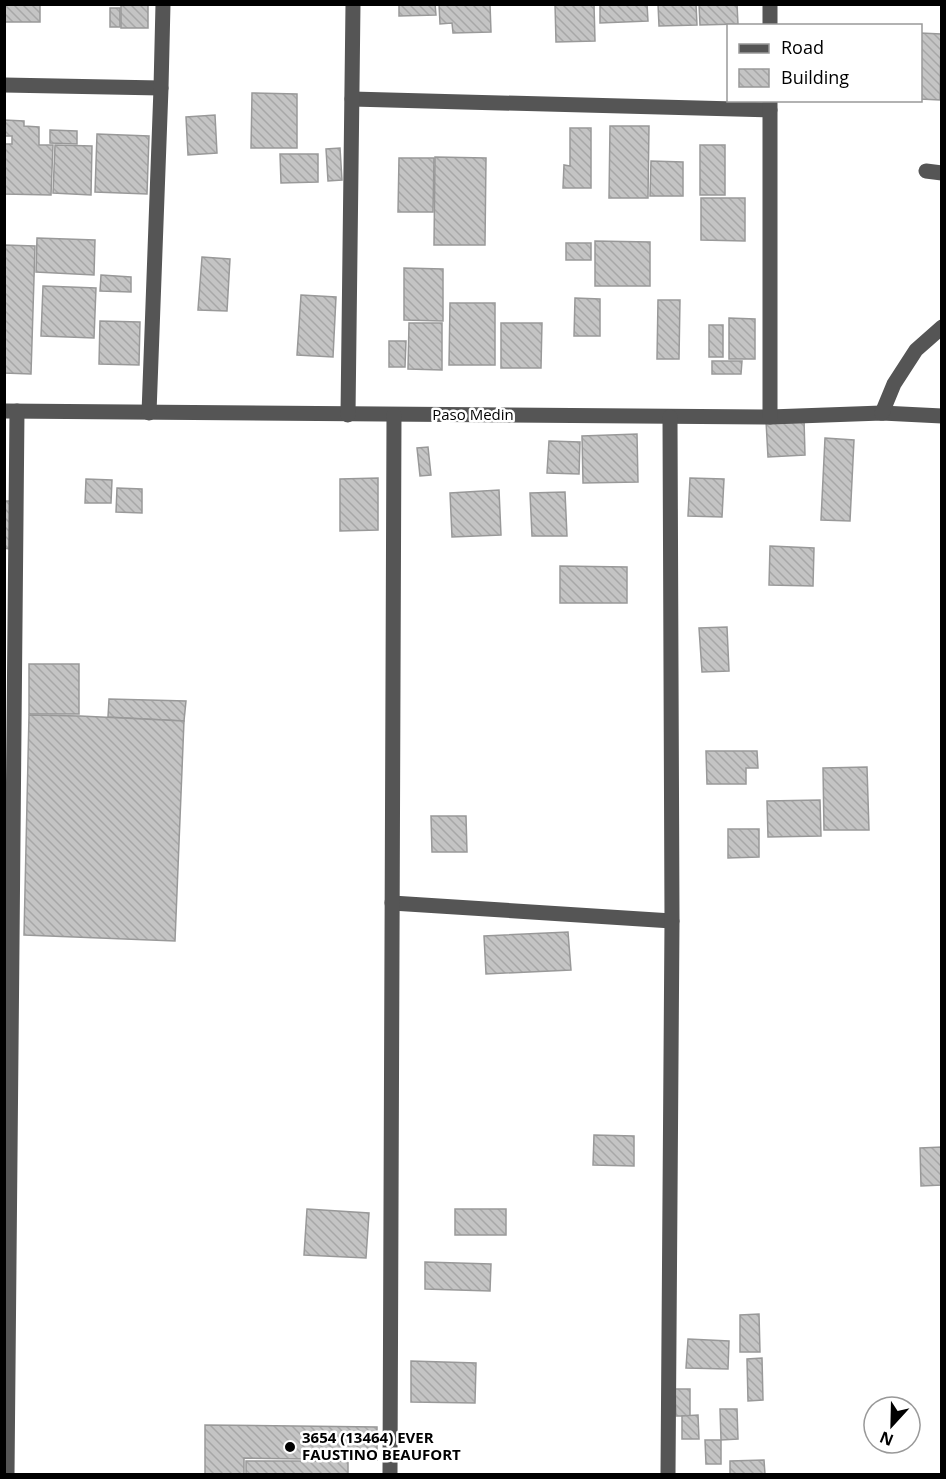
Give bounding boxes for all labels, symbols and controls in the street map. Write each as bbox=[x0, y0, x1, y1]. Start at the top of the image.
legend bbox=[727, 24, 922, 102]
text: Road bbox=[781, 35, 824, 59]
text: Building bbox=[781, 65, 849, 89]
street label: Paso Medin bbox=[432, 404, 514, 424]
north arrow bbox=[862, 1395, 922, 1455]
text: N bbox=[876, 1426, 897, 1452]
place label: 3654 (13464) EVER FAUSTINO BEAUFORT bbox=[302, 1427, 461, 1464]
marker: 3654 (13464) EVER FAUSTINO BEAUFORT bbox=[283, 1440, 297, 1454]

